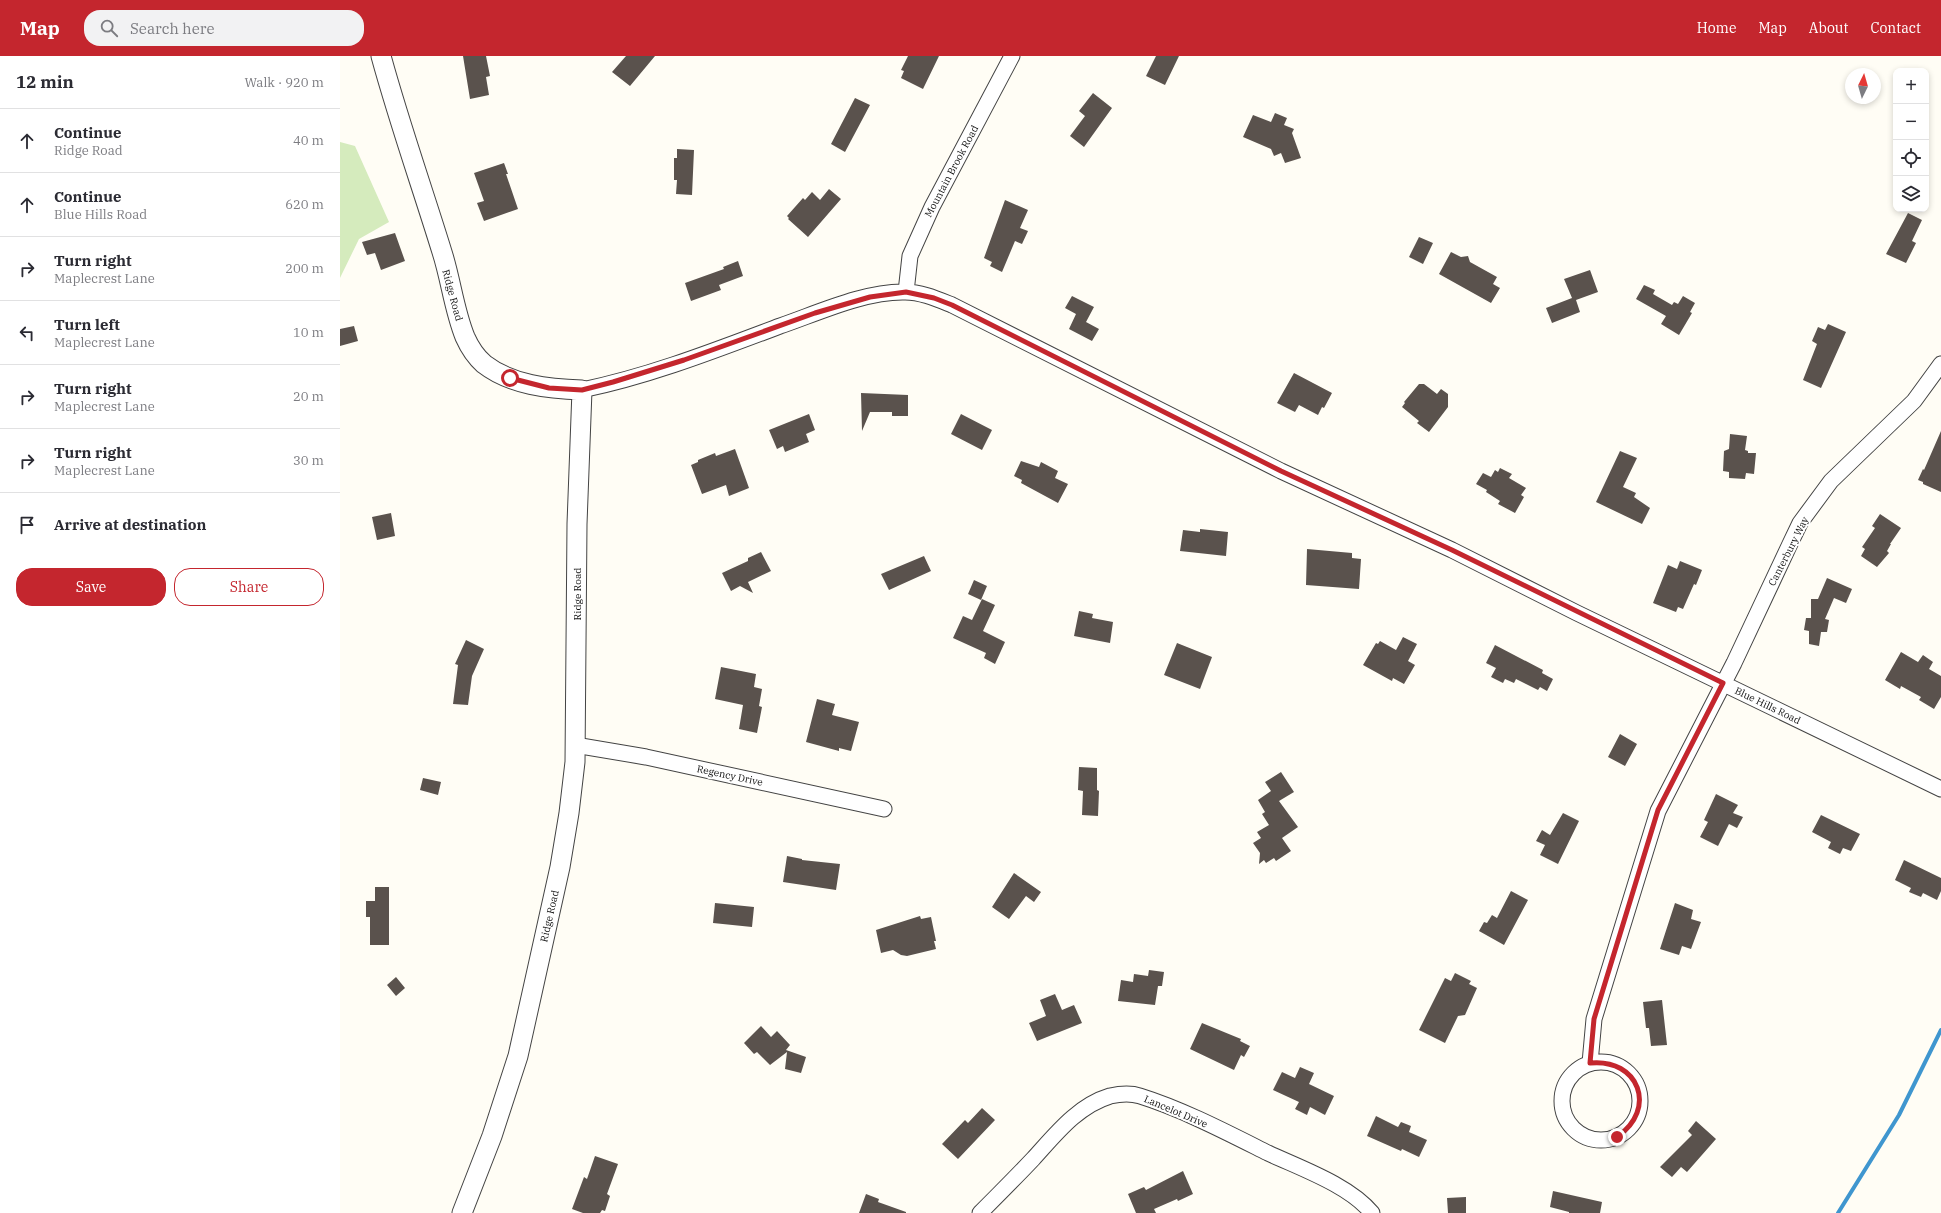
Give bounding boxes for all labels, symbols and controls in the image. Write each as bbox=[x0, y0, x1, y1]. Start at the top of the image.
search box bbox=[84, 10, 364, 46]
text: Map bbox=[20, 16, 60, 40]
icon: search bbox=[98, 17, 120, 39]
text: Search here bbox=[130, 19, 214, 38]
text: Home bbox=[1697, 19, 1736, 37]
text: Map bbox=[1758, 19, 1787, 37]
text: About bbox=[1809, 19, 1848, 37]
text: Contact bbox=[1870, 19, 1921, 37]
north arrow bbox=[1845, 68, 1881, 104]
map controls bbox=[1893, 68, 1929, 212]
button: + bbox=[1893, 68, 1929, 104]
text: 12 min bbox=[16, 71, 74, 93]
text: Walk · 920 m bbox=[245, 74, 324, 91]
button: − bbox=[1893, 104, 1929, 140]
text: Continue bbox=[54, 123, 121, 142]
street label: Mountain Brook Road bbox=[922, 123, 981, 219]
icon: ahead bbox=[16, 130, 38, 152]
text: 40 m bbox=[293, 132, 324, 149]
button: locate bbox=[1893, 140, 1929, 176]
text: Ridge Road bbox=[54, 142, 123, 159]
button: layers bbox=[1893, 176, 1929, 212]
text: Continue bbox=[54, 187, 121, 206]
icon: ahead bbox=[16, 194, 38, 216]
text: 620 m bbox=[285, 196, 324, 213]
text: Blue Hills Road bbox=[54, 206, 147, 223]
text: Turn right bbox=[54, 251, 132, 270]
icon: right bbox=[16, 258, 38, 280]
text: 200 m bbox=[285, 260, 324, 277]
street label: Ridge Road bbox=[439, 268, 466, 322]
text: Maplecrest Lane bbox=[54, 270, 155, 287]
text: Turn left bbox=[54, 315, 120, 334]
icon: left bbox=[16, 322, 38, 344]
text: 10 m bbox=[293, 324, 324, 341]
text: Maplecrest Lane bbox=[54, 334, 155, 351]
route start bbox=[501, 369, 519, 387]
text: Turn right bbox=[54, 379, 132, 398]
icon: right bbox=[16, 386, 38, 408]
text: 20 m bbox=[293, 388, 324, 405]
text: Maplecrest Lane bbox=[54, 398, 155, 415]
text: Turn right bbox=[54, 443, 132, 462]
icon: right bbox=[16, 450, 38, 472]
text: 30 m bbox=[293, 452, 324, 469]
text: Maplecrest Lane bbox=[54, 462, 155, 479]
icon: arrive bbox=[16, 514, 38, 536]
street label: Canterbury Way bbox=[1765, 514, 1812, 588]
text: Arrive at destination bbox=[54, 515, 206, 534]
button: Save bbox=[16, 568, 166, 606]
button: Share bbox=[174, 568, 324, 606]
street label: Ridge Road bbox=[571, 568, 584, 620]
street label: Blue Hills Road bbox=[1733, 684, 1803, 727]
street label: Regency Drive bbox=[696, 762, 764, 789]
street label: Ridge Road bbox=[537, 889, 562, 943]
street label: Lancelot Drive bbox=[1142, 1092, 1210, 1131]
route end bbox=[1608, 1128, 1626, 1146]

